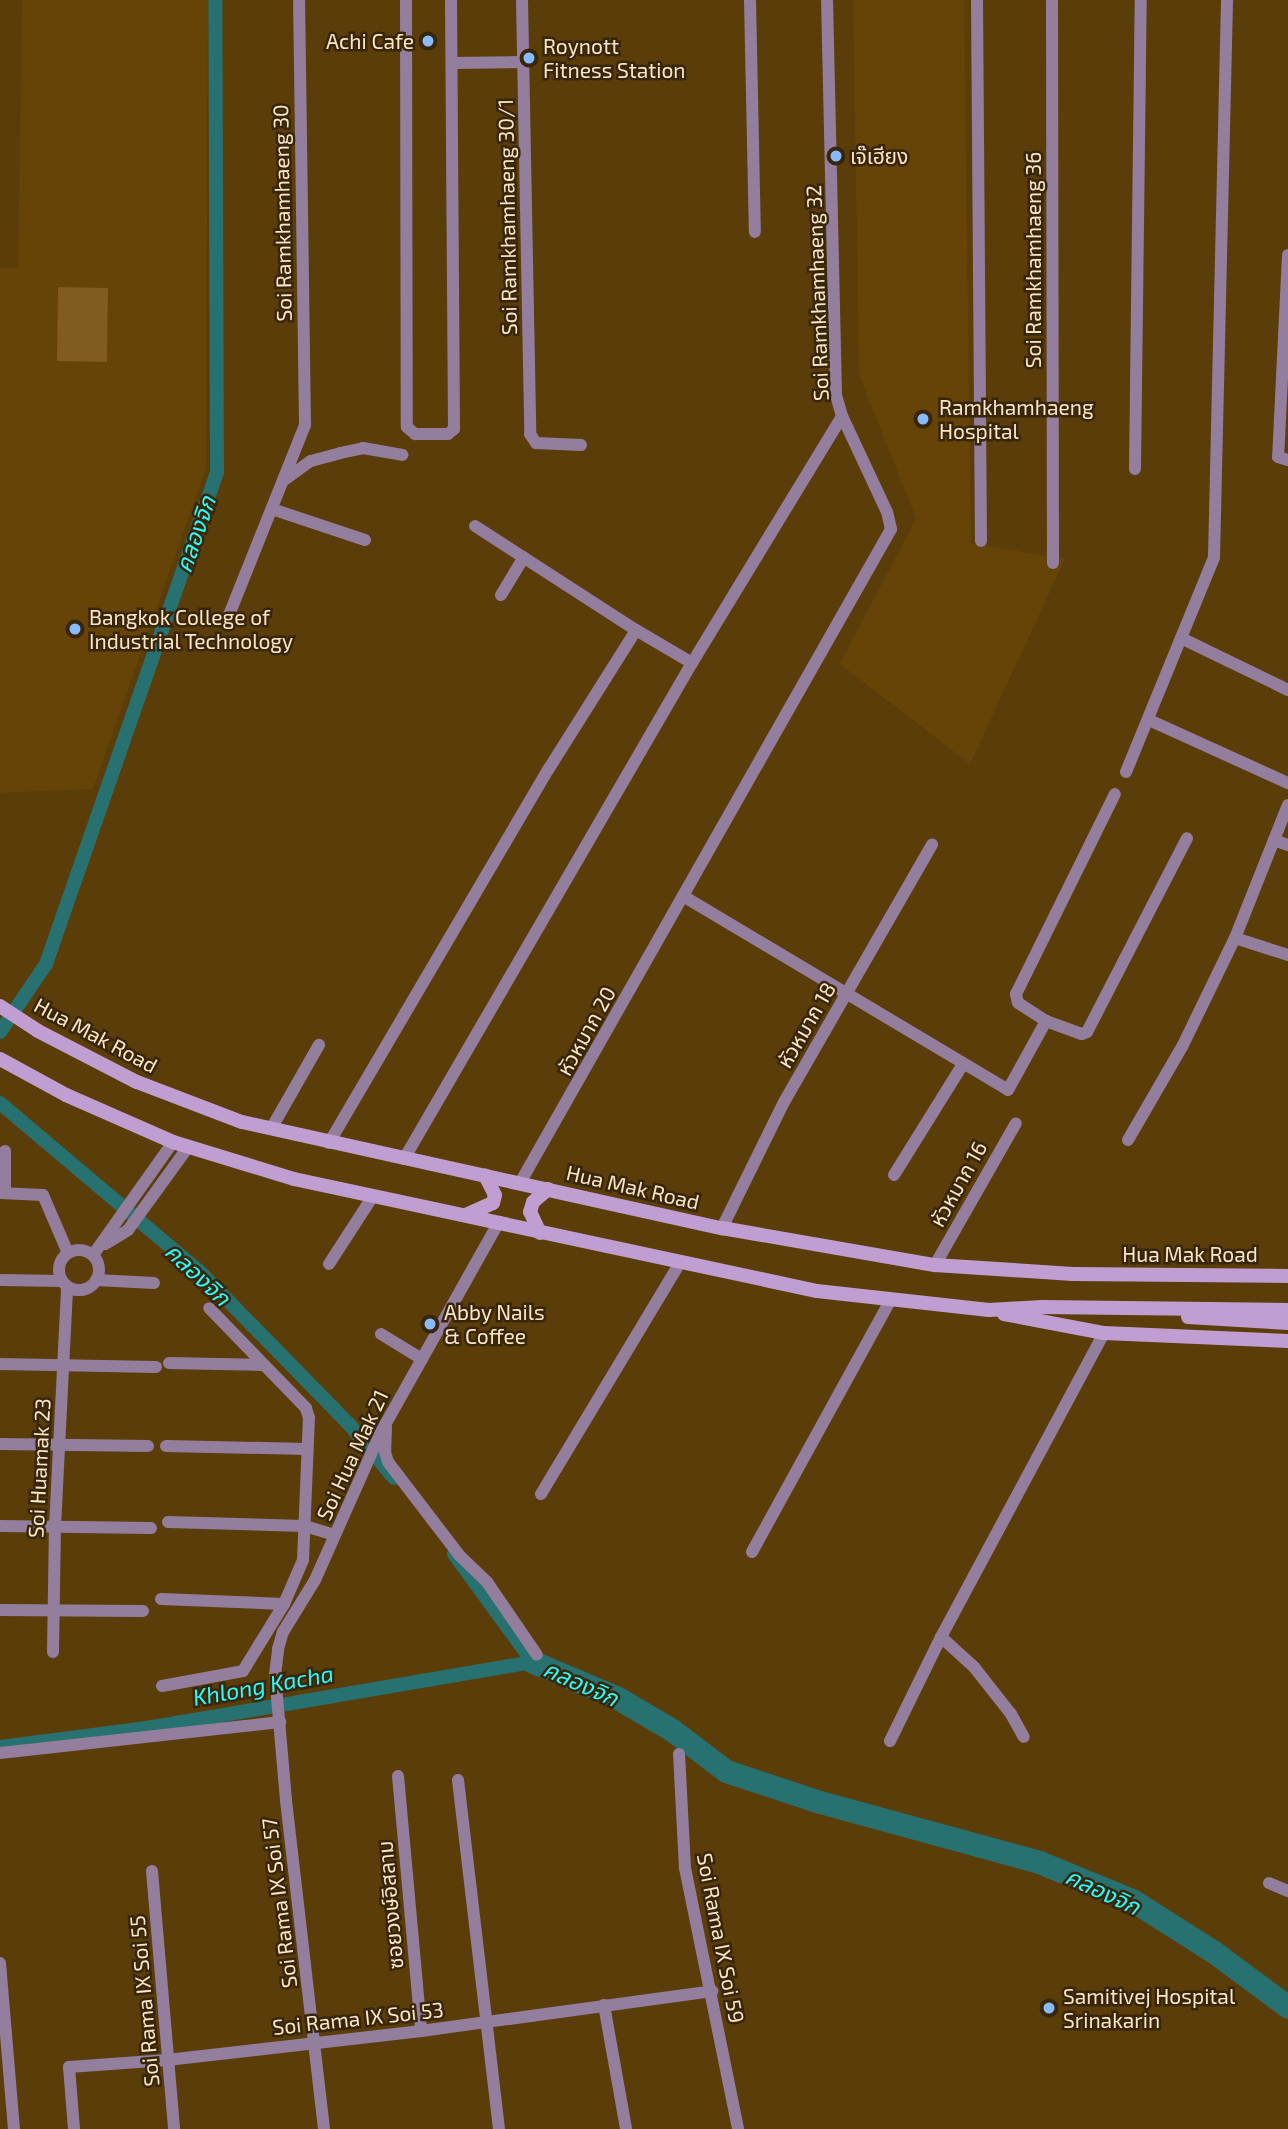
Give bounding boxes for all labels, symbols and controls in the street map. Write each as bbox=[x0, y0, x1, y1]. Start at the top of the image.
place label: Achi Cafe bbox=[326, 28, 414, 54]
marker: Achi Cafe bbox=[420, 33, 436, 49]
place label: Roynott Fitness Station bbox=[543, 33, 686, 83]
marker: Roynott Fitness Station bbox=[521, 50, 537, 66]
street label: Soi Ramkhamhaeng 30/1 bbox=[492, 99, 522, 335]
street label: Soi Ramkhamhaeng 30 bbox=[268, 104, 296, 322]
place label: เจ๊เฮียง bbox=[850, 143, 908, 169]
marker: เจ๊เฮียง bbox=[828, 148, 844, 164]
street label: Soi Ramkhamhaeng 36 bbox=[1020, 152, 1046, 368]
street label: Soi Ramkhamhaeng 32 bbox=[801, 184, 833, 402]
place label: Ramkhamhaeng Hospital bbox=[939, 394, 1094, 444]
marker: Ramkhamhaeng Hospital bbox=[913, 409, 933, 429]
water label: คลองจิก bbox=[169, 492, 221, 576]
place label: Bangkok College of Industrial Technology bbox=[89, 604, 294, 654]
marker: Bangkok College of Industrial Technology bbox=[67, 621, 83, 637]
street label: หัวหมาก 18 bbox=[771, 978, 841, 1072]
street label: หัวหมาก 20 bbox=[551, 982, 621, 1080]
street label: Hua Mak Road bbox=[30, 992, 162, 1078]
street label: หัวหมาก 16 bbox=[924, 1137, 992, 1231]
street label: Hua Mak Road bbox=[564, 1159, 702, 1215]
water label: คลองจิก bbox=[160, 1237, 236, 1311]
street label: Hua Mak Road bbox=[1122, 1241, 1258, 1267]
place label: Abby Nails & Coffee bbox=[444, 1299, 545, 1349]
marker: Abby Nails & Coffee bbox=[422, 1316, 438, 1332]
street label: Soi Hua Mak 21 bbox=[311, 1386, 393, 1524]
street label: Soi Huamak 23 bbox=[23, 1397, 55, 1539]
water label: คลองจิก bbox=[539, 1654, 623, 1712]
water label: Khlong Kacha bbox=[191, 1659, 335, 1711]
street label: Soi Rama IX Soi 57 bbox=[256, 1816, 302, 1990]
street label: ซอยวงษ์อิสลาม bbox=[372, 1840, 408, 1970]
street label: Soi Rama IX Soi 59 bbox=[692, 1851, 750, 2025]
water label: คลองจิก bbox=[1061, 1862, 1145, 1920]
street label: Soi Rama IX Soi 55 bbox=[124, 1914, 164, 2088]
place label: Samitivej Hospital Srinakarin bbox=[1063, 1983, 1235, 2033]
street label: Soi Rama IX Soi 53 bbox=[271, 1996, 445, 2040]
marker: Samitivej Hospital Srinakarin bbox=[1041, 2000, 1057, 2016]

